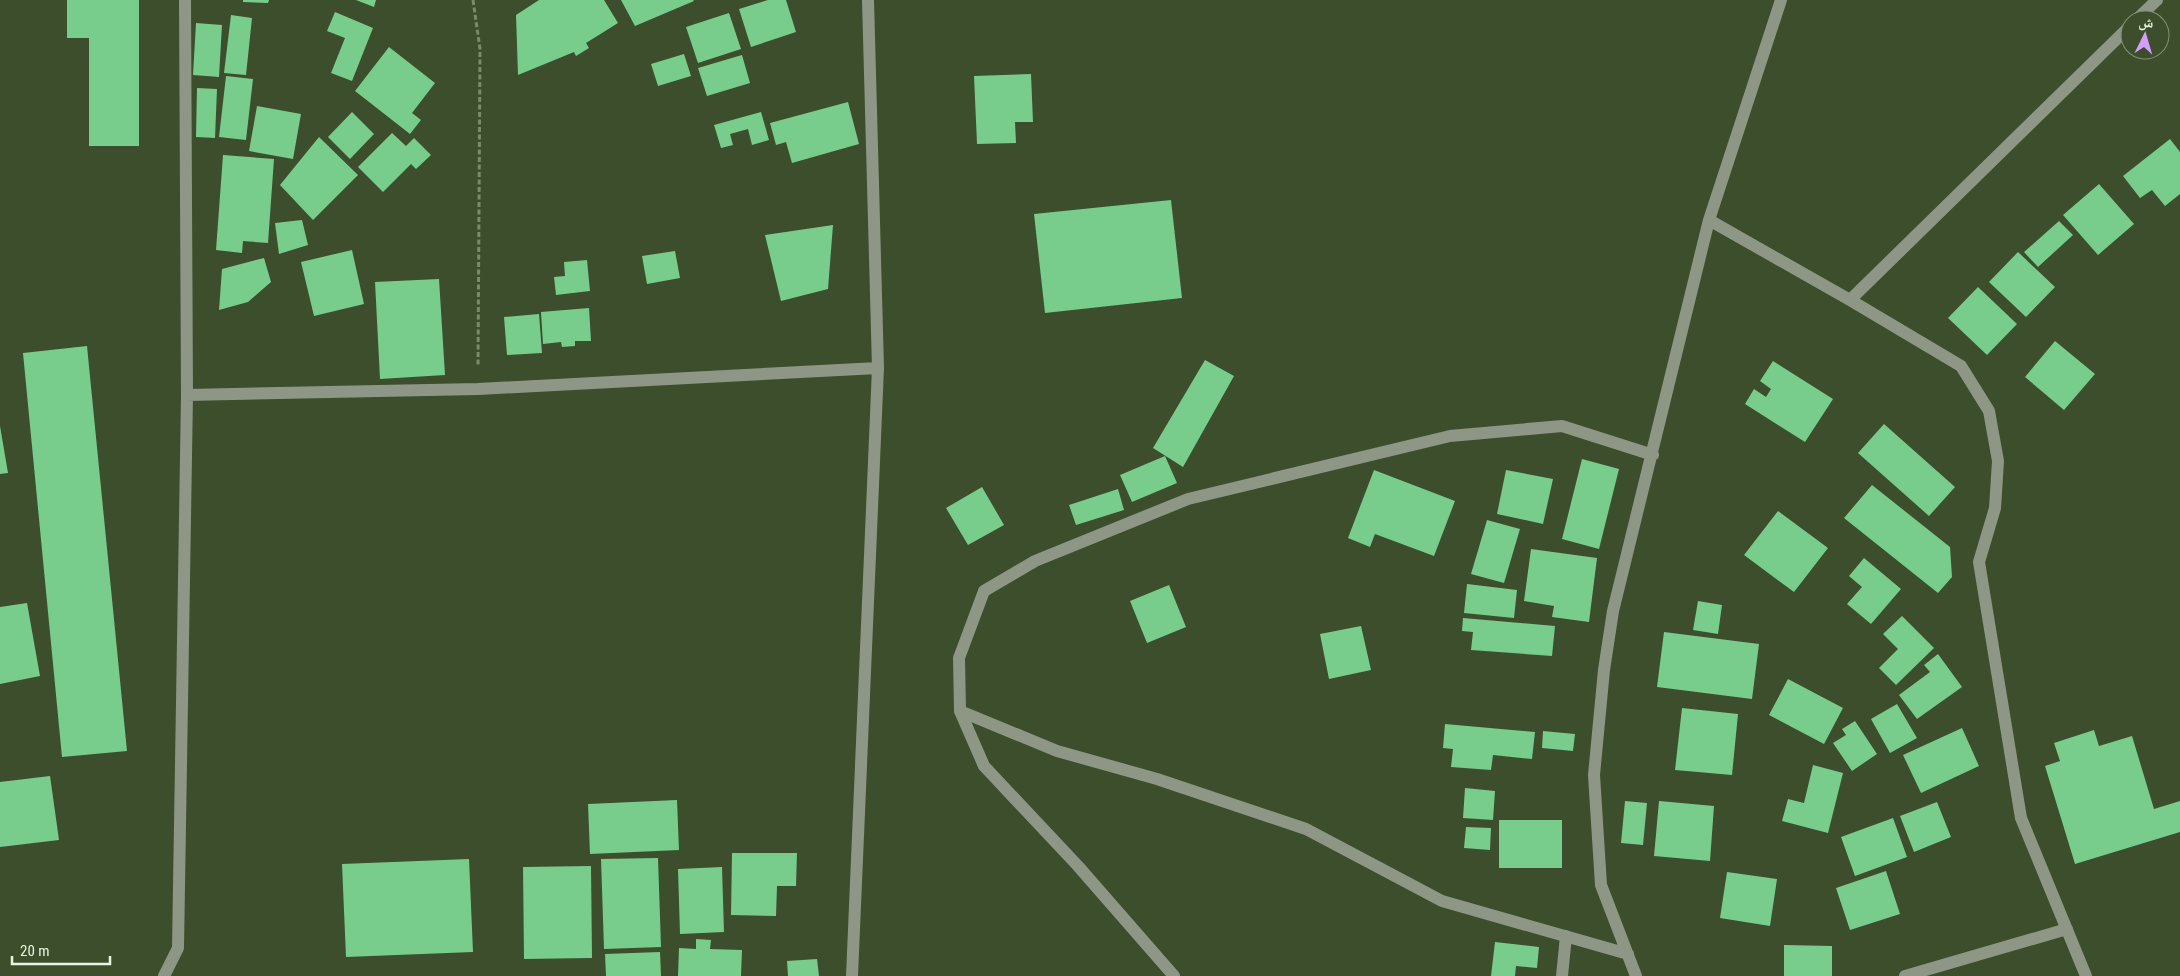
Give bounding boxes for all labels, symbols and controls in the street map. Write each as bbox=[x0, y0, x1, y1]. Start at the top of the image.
north arrow bbox=[2120, 10, 2170, 60]
text: ش bbox=[2138, 13, 2154, 32]
scale bar bbox=[12, 934, 110, 966]
text: 20 m bbox=[20, 942, 50, 960]

